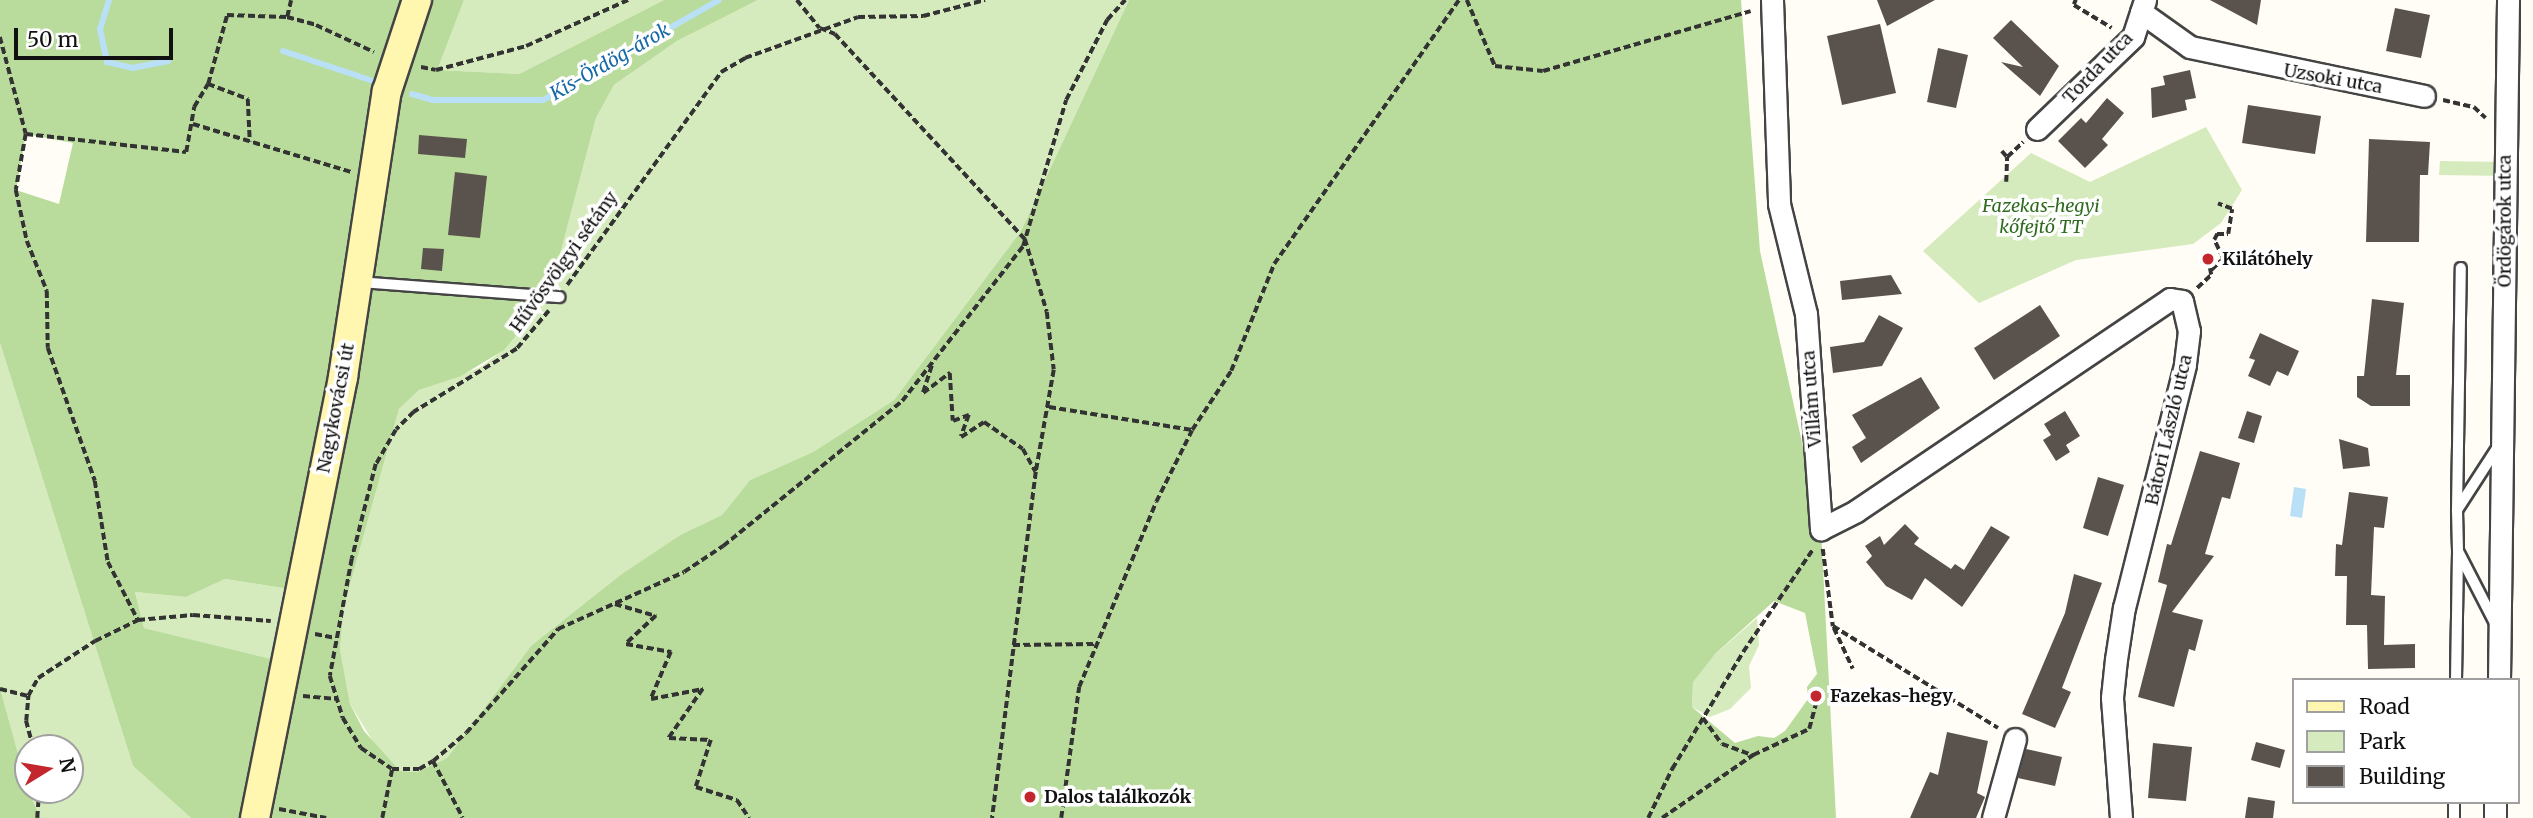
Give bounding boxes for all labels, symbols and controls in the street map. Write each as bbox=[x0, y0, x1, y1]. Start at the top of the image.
scale bar bbox=[18, 14, 177, 58]
water label: Kis-Ördög-árok bbox=[546, 19, 674, 105]
text: 50 m bbox=[27, 26, 78, 53]
street label: Torda utca bbox=[2059, 28, 2137, 108]
street label: Uzsoki utca bbox=[2282, 60, 2384, 98]
street label: Ördögárok utca bbox=[2494, 155, 2516, 287]
street label: Hűvösvölgyi sétány bbox=[506, 187, 622, 337]
park label: Fazekas-hegyi kőfejtő TT bbox=[1982, 196, 2100, 238]
place label: Kilátóhely bbox=[2222, 248, 2313, 270]
marker: Kilátóhely bbox=[2200, 251, 2216, 267]
street label: Nagykovácsi út bbox=[313, 341, 359, 475]
street label: Villám utca bbox=[1798, 350, 1826, 448]
street label: Bátori László utca bbox=[2141, 353, 2197, 507]
legend bbox=[2292, 678, 2519, 804]
place label: Fazekas-hegy bbox=[1830, 685, 1953, 707]
marker: Fazekas-hegy bbox=[1808, 688, 1824, 704]
text: Road bbox=[2359, 693, 2410, 720]
text: Park bbox=[2359, 728, 2406, 755]
north arrow bbox=[14, 734, 84, 804]
text: N bbox=[54, 756, 81, 775]
text: Building bbox=[2359, 763, 2445, 790]
place label: Dalos találkozók bbox=[1044, 786, 1191, 808]
marker: Dalos találkozók bbox=[1022, 789, 1038, 805]

